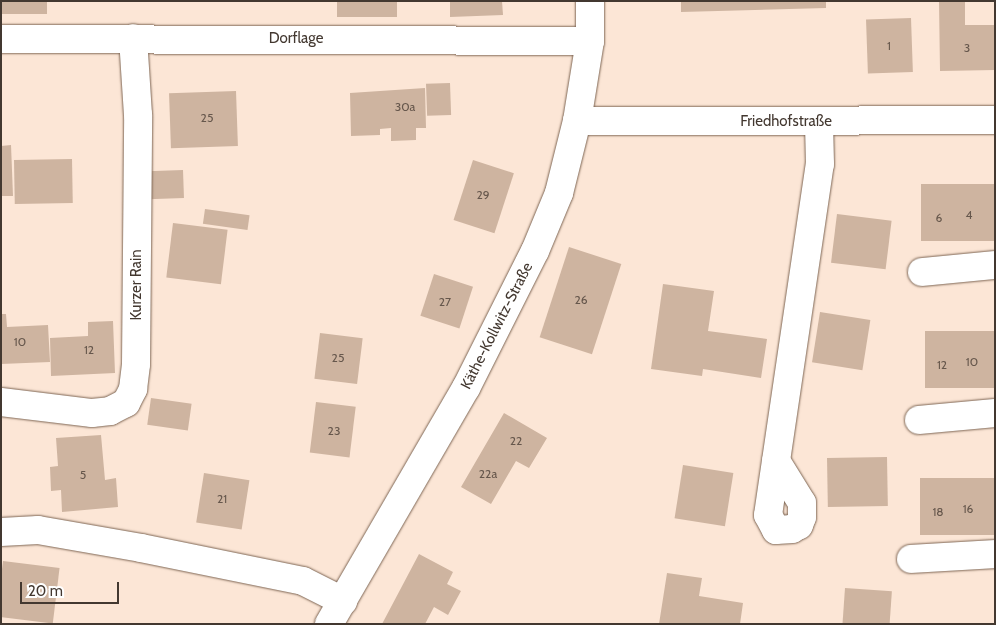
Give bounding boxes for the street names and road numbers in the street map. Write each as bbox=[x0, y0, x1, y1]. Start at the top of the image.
street label: Dorflage bbox=[269, 30, 323, 48]
street label: Friedhofstraße bbox=[740, 113, 832, 131]
street label: Kurzer Rain bbox=[128, 249, 146, 321]
street label: Käthe-Kollwitz-Straße bbox=[457, 260, 537, 392]

